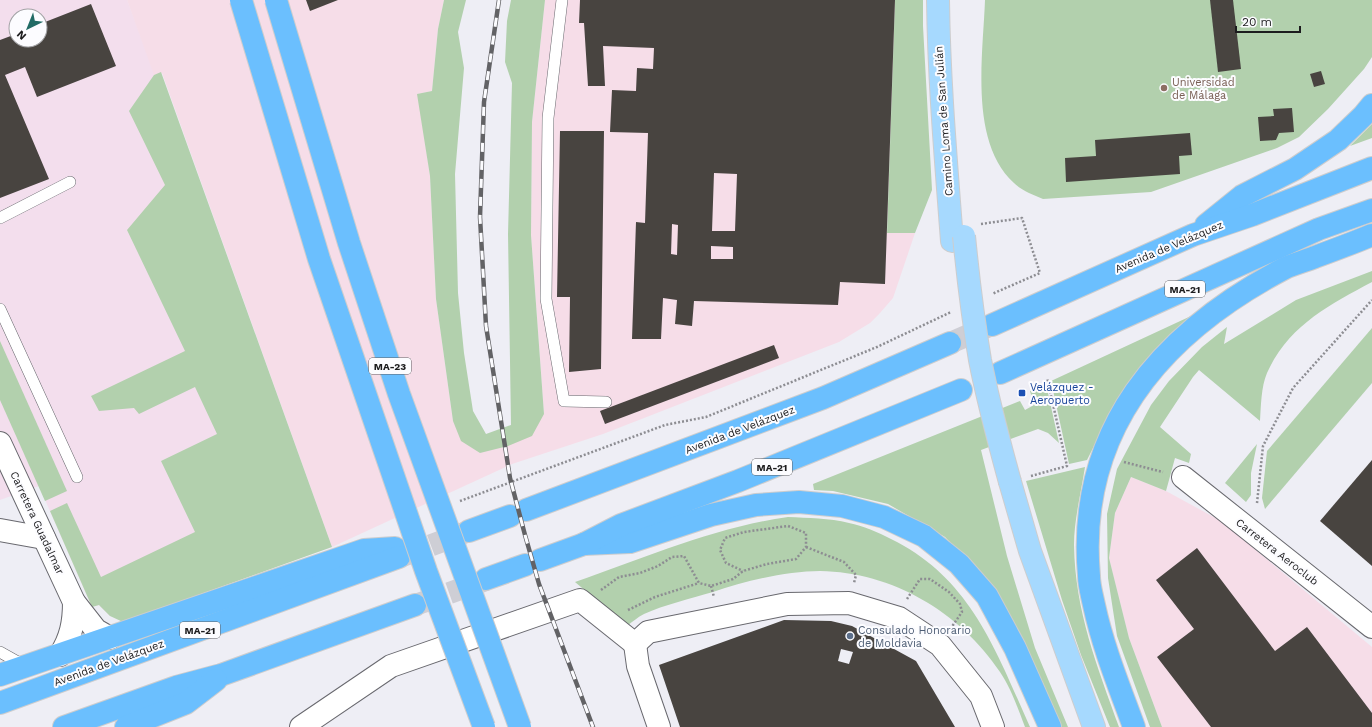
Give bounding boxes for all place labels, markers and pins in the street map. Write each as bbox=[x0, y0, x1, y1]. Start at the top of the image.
place label: Universidad de Málaga bbox=[1172, 76, 1235, 102]
marker: Universidad de Málaga bbox=[1159, 83, 1169, 93]
place label: Velázquez - Aeropuerto bbox=[1030, 381, 1094, 407]
marker: Velázquez - Aeropuerto bbox=[1017, 388, 1027, 398]
place label: Consulado Honorario de Moldavia bbox=[858, 624, 971, 650]
marker: Consulado Honorario de Moldavia bbox=[845, 631, 855, 641]

